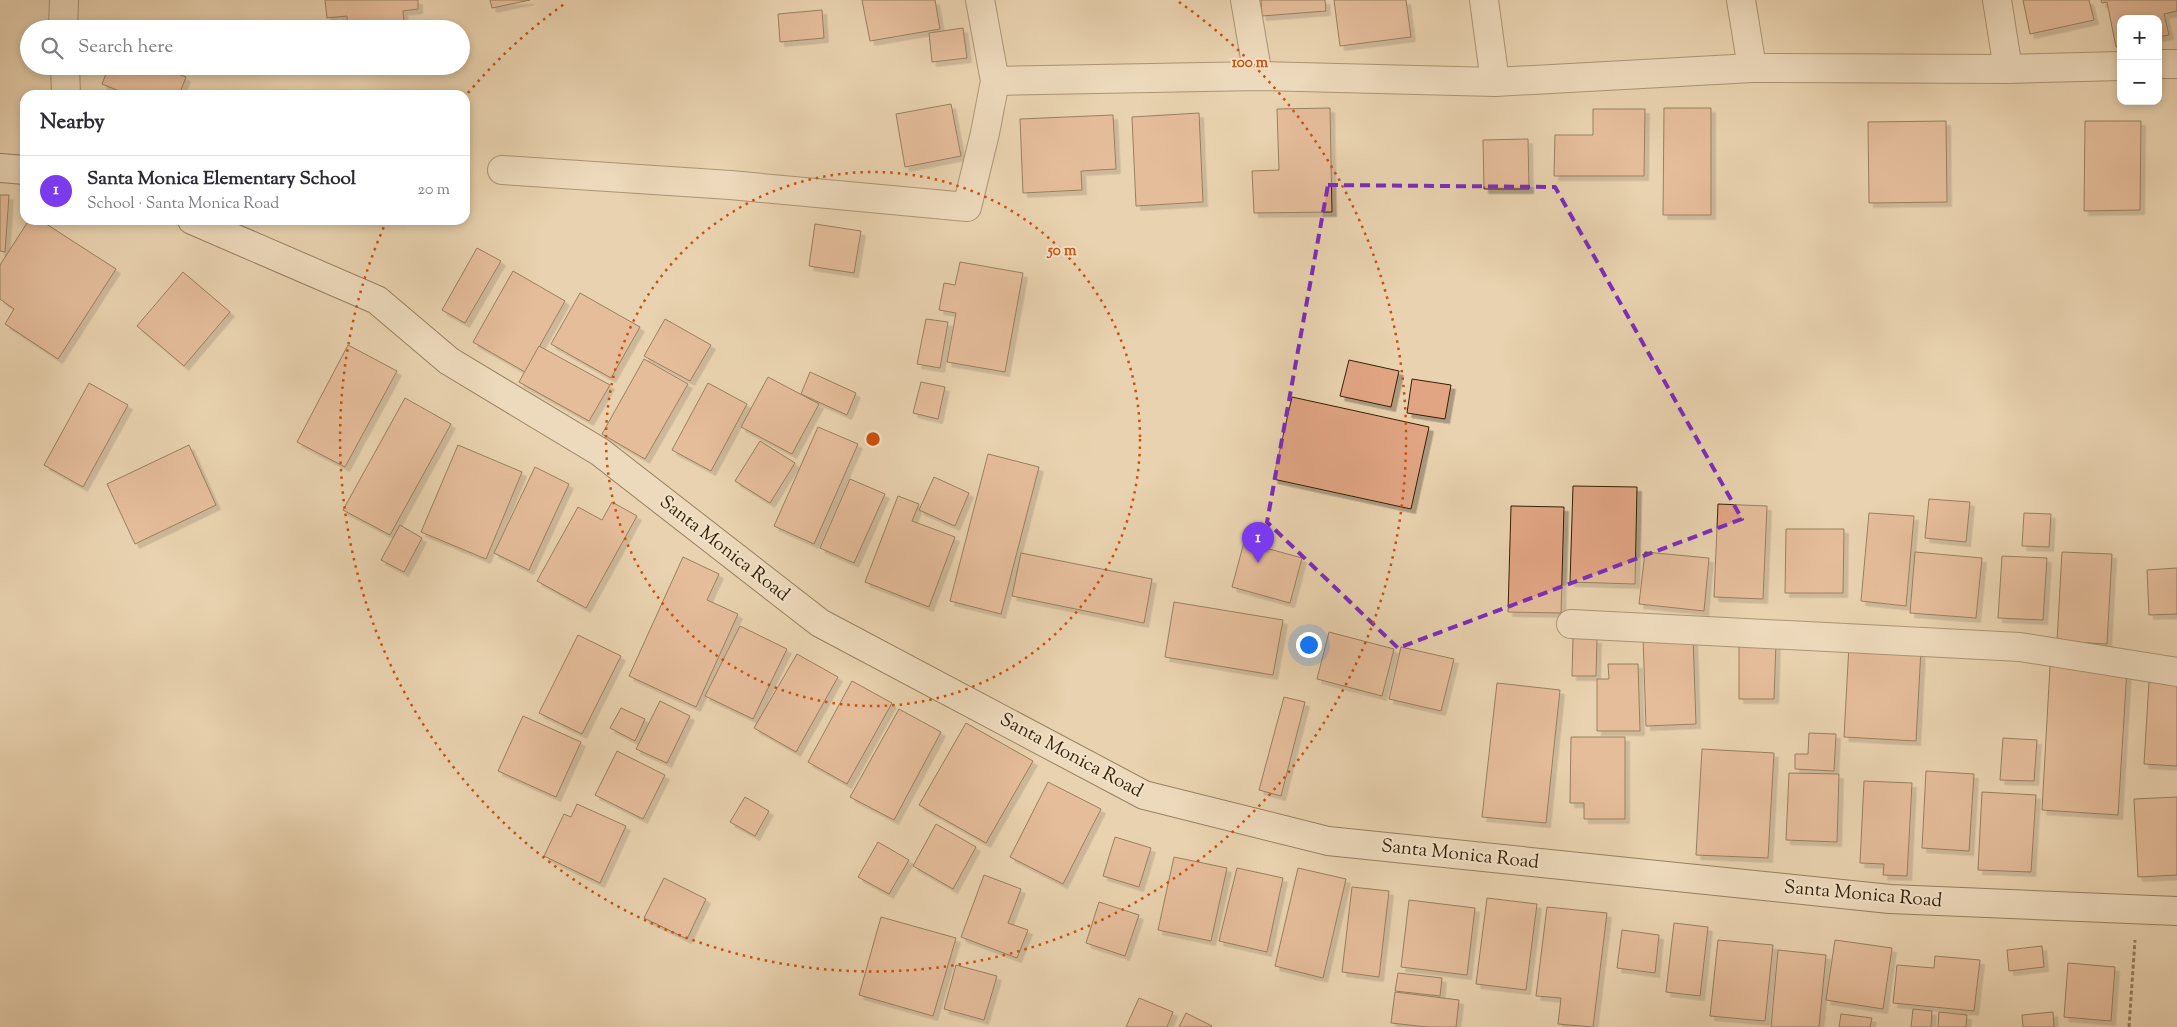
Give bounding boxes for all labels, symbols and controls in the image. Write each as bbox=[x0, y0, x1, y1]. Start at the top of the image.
map controls bbox=[2117, 15, 2162, 105]
button: + bbox=[2117, 15, 2162, 60]
search box bbox=[20, 20, 470, 75]
icon: search bbox=[38, 34, 66, 62]
text: Search here bbox=[78, 34, 173, 61]
text: 100 m bbox=[1232, 53, 1269, 74]
button: − bbox=[2117, 60, 2162, 105]
text: Nearby bbox=[40, 108, 105, 138]
text: Santa Monica Elementary School bbox=[87, 166, 356, 193]
text: 1 bbox=[53, 179, 59, 202]
text: 20 m bbox=[417, 179, 450, 202]
text: School · Santa Monica Road bbox=[87, 193, 279, 216]
text: 50 m bbox=[1047, 241, 1077, 262]
centre of rings bbox=[864, 430, 882, 448]
street label: Santa Monica Road bbox=[653, 490, 795, 609]
pin: 1 bbox=[1242, 522, 1274, 563]
your location bbox=[1296, 632, 1322, 658]
street label: Santa Monica Road bbox=[995, 707, 1148, 805]
street label: Santa Monica Road bbox=[1380, 833, 1541, 877]
street label: Santa Monica Road bbox=[1783, 875, 1943, 915]

